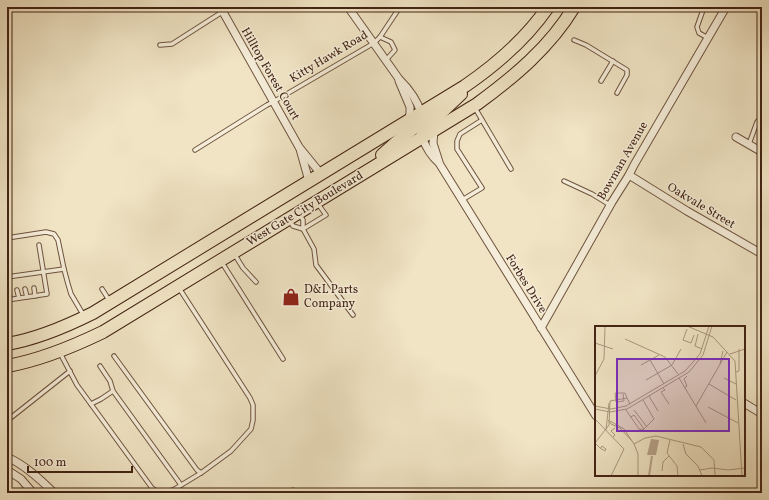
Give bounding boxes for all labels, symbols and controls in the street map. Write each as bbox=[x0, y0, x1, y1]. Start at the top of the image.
street label: Hilltop Forest Court bbox=[237, 25, 303, 123]
street label: Kitty Hawk Road bbox=[287, 27, 371, 87]
street label: Bowman Avenue bbox=[594, 118, 652, 203]
street label: West Gate City Boulevard bbox=[244, 168, 366, 250]
street label: Oakvale Street bbox=[664, 179, 738, 233]
street label: Forbes Drive bbox=[502, 252, 551, 317]
place label: D&L Parts Company bbox=[304, 282, 358, 312]
shop icon: D&L Parts Company bbox=[281, 287, 301, 307]
inset map bbox=[595, 326, 745, 476]
scale bar bbox=[28, 448, 132, 474]
text: 100 m bbox=[34, 455, 67, 471]

